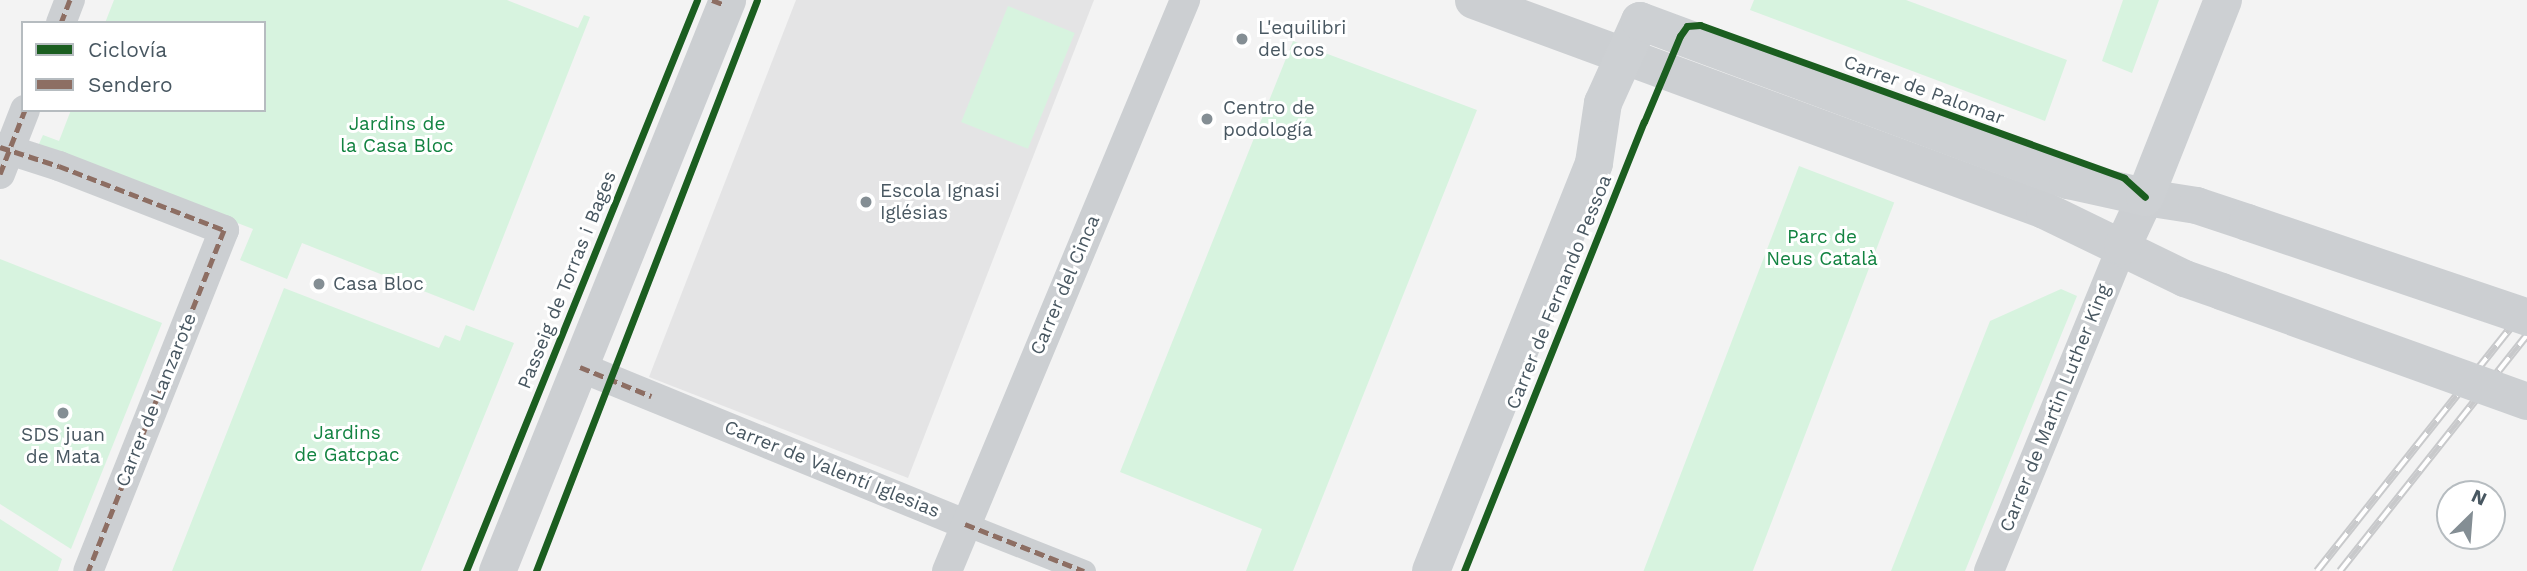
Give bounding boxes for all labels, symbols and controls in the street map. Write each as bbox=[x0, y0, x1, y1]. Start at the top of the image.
place label: L'equilibri del cos bbox=[1258, 17, 1346, 61]
legend bbox=[21, 21, 266, 112]
marker: L'equilibri del cos bbox=[1232, 29, 1252, 49]
text: Ciclovía bbox=[88, 37, 167, 62]
street label: Carrer de Palomar bbox=[1840, 50, 2008, 130]
text: Sendero bbox=[88, 72, 173, 97]
place label: Centro de podología bbox=[1223, 97, 1315, 141]
marker: Centro de podología bbox=[1197, 109, 1217, 129]
park label: Jardins de la Casa Bloc bbox=[340, 113, 454, 157]
street label: Passeig de Torras i Bages bbox=[513, 168, 621, 392]
street label: Carrer de Fernando Pessoa bbox=[1501, 171, 1617, 413]
place label: Escola Ignasi Iglésias bbox=[880, 180, 1000, 224]
marker: Escola Ignasi Iglésias bbox=[858, 194, 874, 210]
street label: Carrer del Cinca bbox=[1025, 211, 1105, 359]
park label: Parc de Neus Català bbox=[1766, 226, 1878, 270]
place label: Casa Bloc bbox=[333, 273, 424, 295]
marker: Casa Bloc bbox=[311, 276, 327, 292]
street label: Carrer de Martin Luther King bbox=[1995, 280, 2115, 536]
street label: Carrer de Lanzarote bbox=[111, 310, 201, 490]
marker: SDS juan de Mata bbox=[55, 405, 71, 421]
street label: Carrer de Valentí Iglesias bbox=[720, 415, 944, 523]
park label: Jardins de Gatcpac bbox=[294, 422, 400, 466]
place label: SDS juan de Mata bbox=[21, 424, 105, 468]
north arrow bbox=[2436, 480, 2506, 550]
text: N bbox=[2468, 484, 2490, 511]

